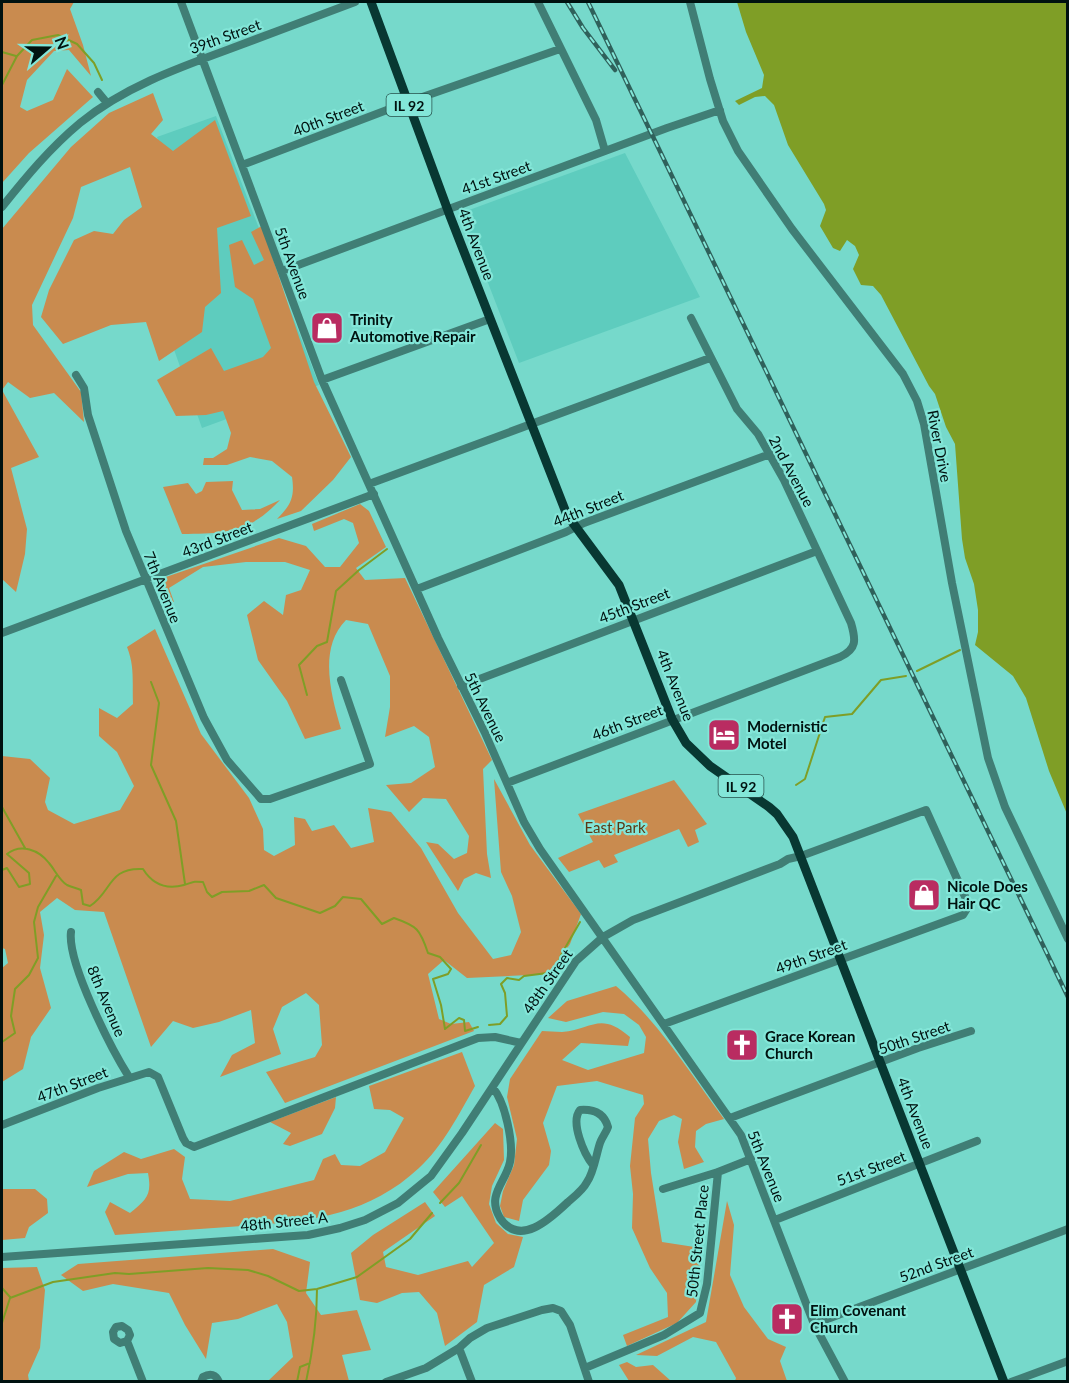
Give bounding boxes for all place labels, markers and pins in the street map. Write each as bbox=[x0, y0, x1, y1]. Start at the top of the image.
shop icon: Trinity Automotive Repair bbox=[309, 310, 345, 346]
place label: Trinity Automotive Repair bbox=[349, 310, 476, 345]
hotel icon: Modernistic Motel bbox=[706, 717, 742, 753]
place label: Modernistic Motel bbox=[747, 717, 827, 752]
shop icon: Nicole Does Hair QC bbox=[906, 877, 942, 913]
place label: Nicole Does Hair QC bbox=[947, 877, 1028, 912]
church icon: Grace Korean Church bbox=[724, 1027, 760, 1063]
place label: Grace Korean Church bbox=[765, 1027, 855, 1062]
church icon: Elim Covenant Church bbox=[769, 1301, 805, 1337]
place label: Elim Covenant Church bbox=[810, 1301, 907, 1336]

